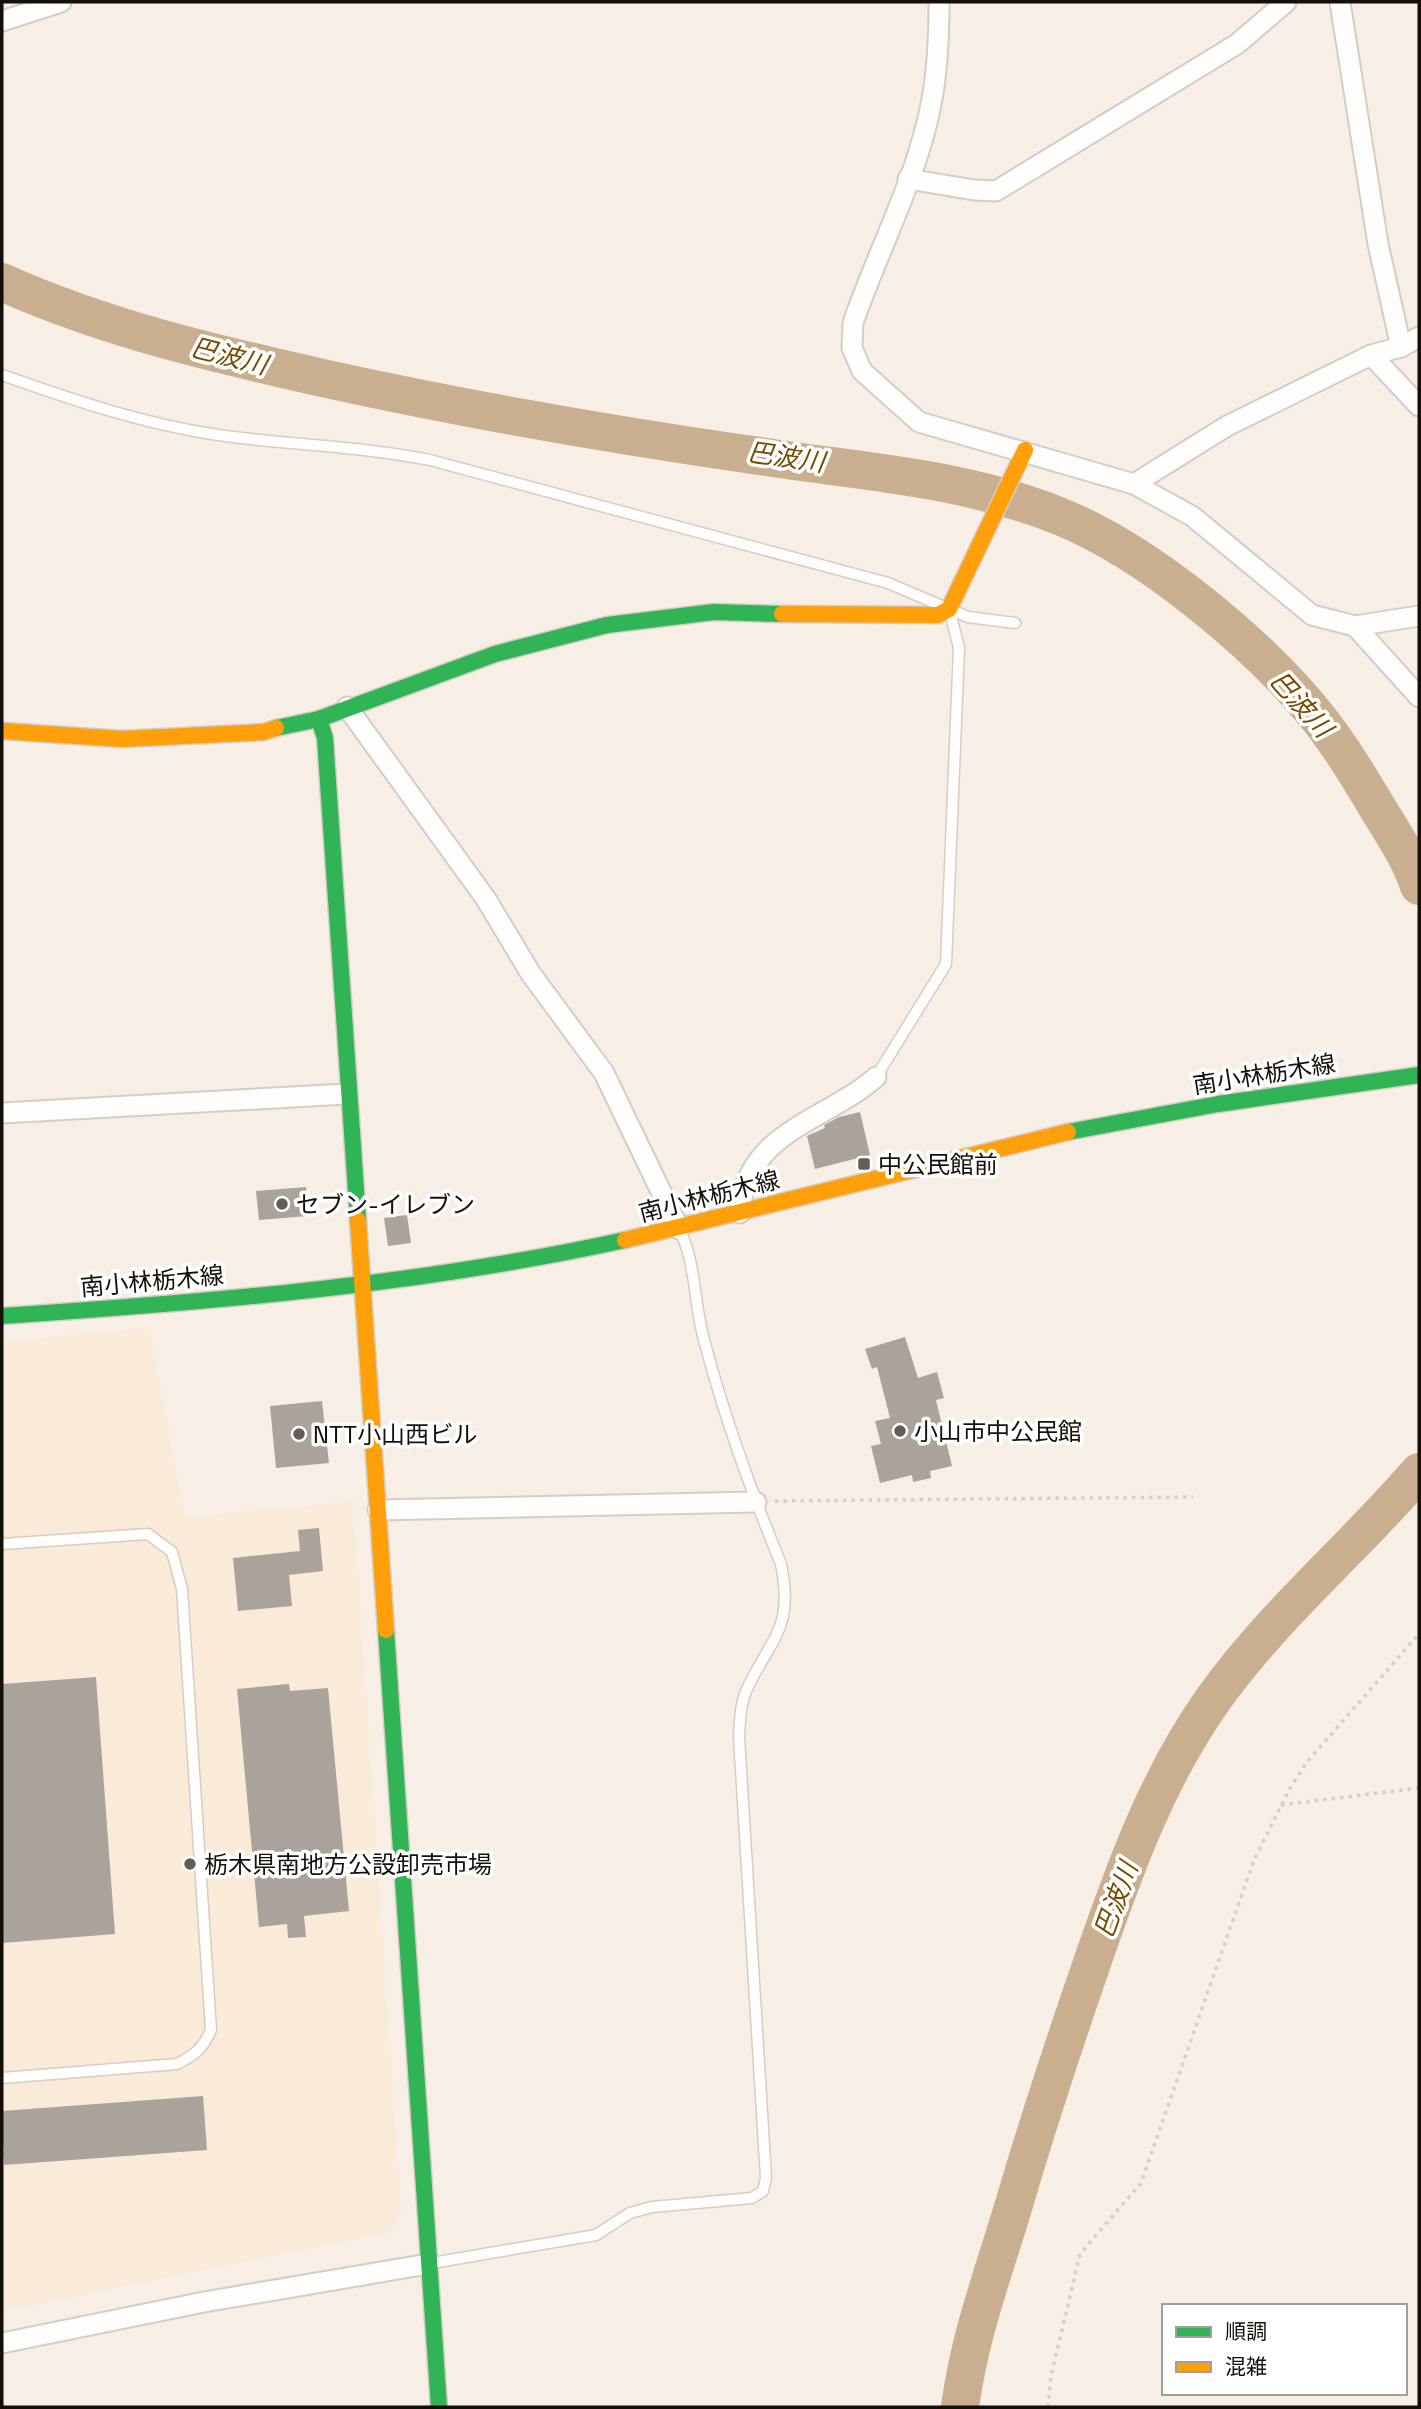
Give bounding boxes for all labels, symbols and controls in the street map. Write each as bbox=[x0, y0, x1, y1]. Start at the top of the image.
water label: 巴波川 bbox=[187, 330, 274, 383]
water label: 巴波川 bbox=[745, 435, 830, 480]
water label: 巴波川 bbox=[1262, 664, 1342, 747]
street label: 南小林栃木線 bbox=[1190, 1047, 1338, 1101]
place label: 中公民館前 bbox=[878, 1149, 998, 1180]
marker: 中公民館前 bbox=[856, 1156, 872, 1172]
street label: 南小林栃木線 bbox=[635, 1164, 783, 1228]
place label: セブン-イレブン bbox=[296, 1189, 475, 1220]
marker: セブン-イレブン bbox=[274, 1196, 290, 1212]
street label: 南小林栃木線 bbox=[79, 1259, 225, 1303]
place label: 小山市中公民館 bbox=[914, 1416, 1082, 1447]
place label: NTT小山西ビル bbox=[313, 1419, 477, 1450]
marker: 小山市中公民館 bbox=[892, 1423, 908, 1439]
marker: NTT小山西ビル bbox=[291, 1426, 307, 1442]
place label: 栃木県南地方公設卸売市場 bbox=[204, 1849, 492, 1880]
water label: 巴波川 bbox=[1087, 1855, 1146, 1942]
marker: 栃木県南地方公設卸売市場 bbox=[182, 1856, 198, 1872]
legend bbox=[1162, 2304, 1407, 2395]
text: 順調 bbox=[1225, 2318, 1267, 2345]
text: 混雑 bbox=[1225, 2353, 1267, 2380]

